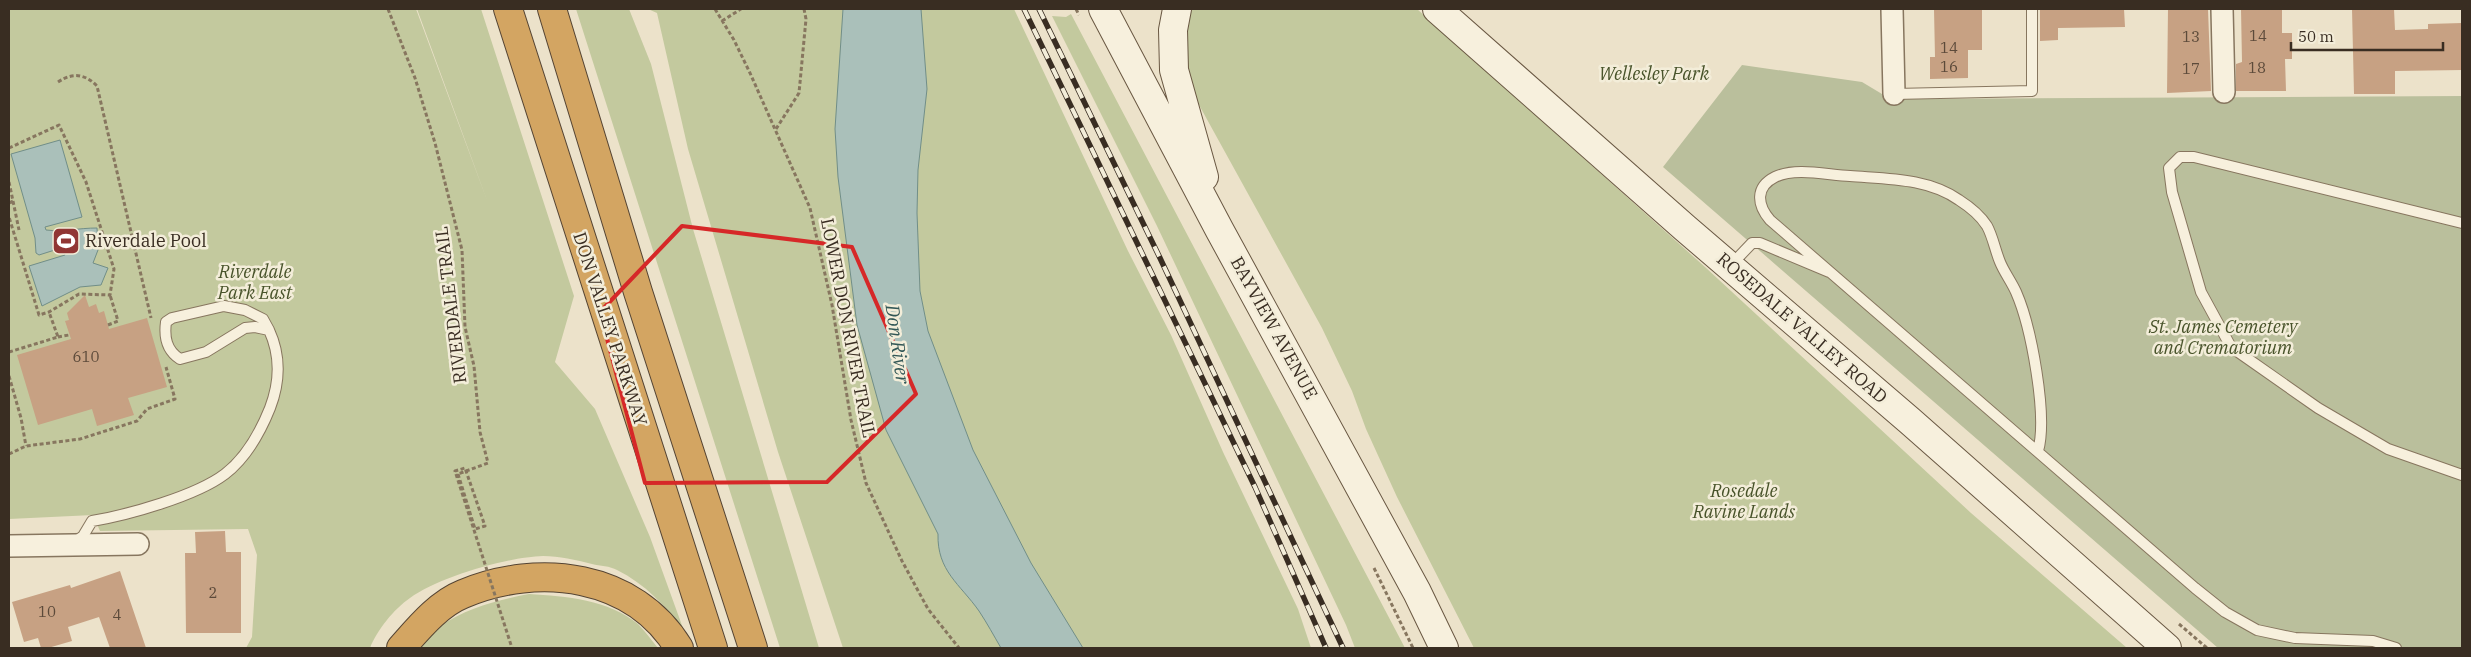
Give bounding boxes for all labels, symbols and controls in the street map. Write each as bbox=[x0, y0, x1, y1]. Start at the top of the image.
scale bar bbox=[2291, 20, 2444, 52]
house number: 14 bbox=[2249, 26, 2267, 45]
house number: 13 bbox=[2182, 27, 2200, 46]
text: 50 m bbox=[2298, 27, 2334, 46]
house number: 14 bbox=[1940, 38, 1958, 57]
house number: 16 bbox=[1940, 57, 1958, 76]
house number: 18 bbox=[2248, 58, 2266, 77]
house number: 17 bbox=[2182, 59, 2200, 78]
park label: Wellesley Park bbox=[1599, 62, 1710, 85]
street label: LOWER DON RIVER TRAIL bbox=[816, 216, 881, 440]
street label: RIVERDALE TRAIL bbox=[429, 225, 472, 385]
sports icon: Riverdale Pool bbox=[51, 226, 81, 256]
place label: Riverdale Pool bbox=[85, 229, 207, 252]
street label: DON VALLEY PARKWAY bbox=[568, 229, 653, 429]
street label: ROSEDALE VALLEY ROAD bbox=[1712, 247, 1892, 408]
street label: BAYVIEW AVENUE bbox=[1226, 252, 1323, 403]
park label: Riverdale Park East bbox=[217, 260, 293, 304]
water label: Don River bbox=[880, 302, 916, 386]
park label: St. James Cemetery and Crematorium bbox=[2148, 315, 2299, 359]
house number: 610 bbox=[72, 347, 100, 366]
park label: Rosedale Ravine Lands bbox=[1692, 479, 1796, 523]
house number: 2 bbox=[208, 583, 218, 602]
house number: 10 bbox=[38, 602, 56, 621]
house number: 4 bbox=[112, 605, 122, 624]

